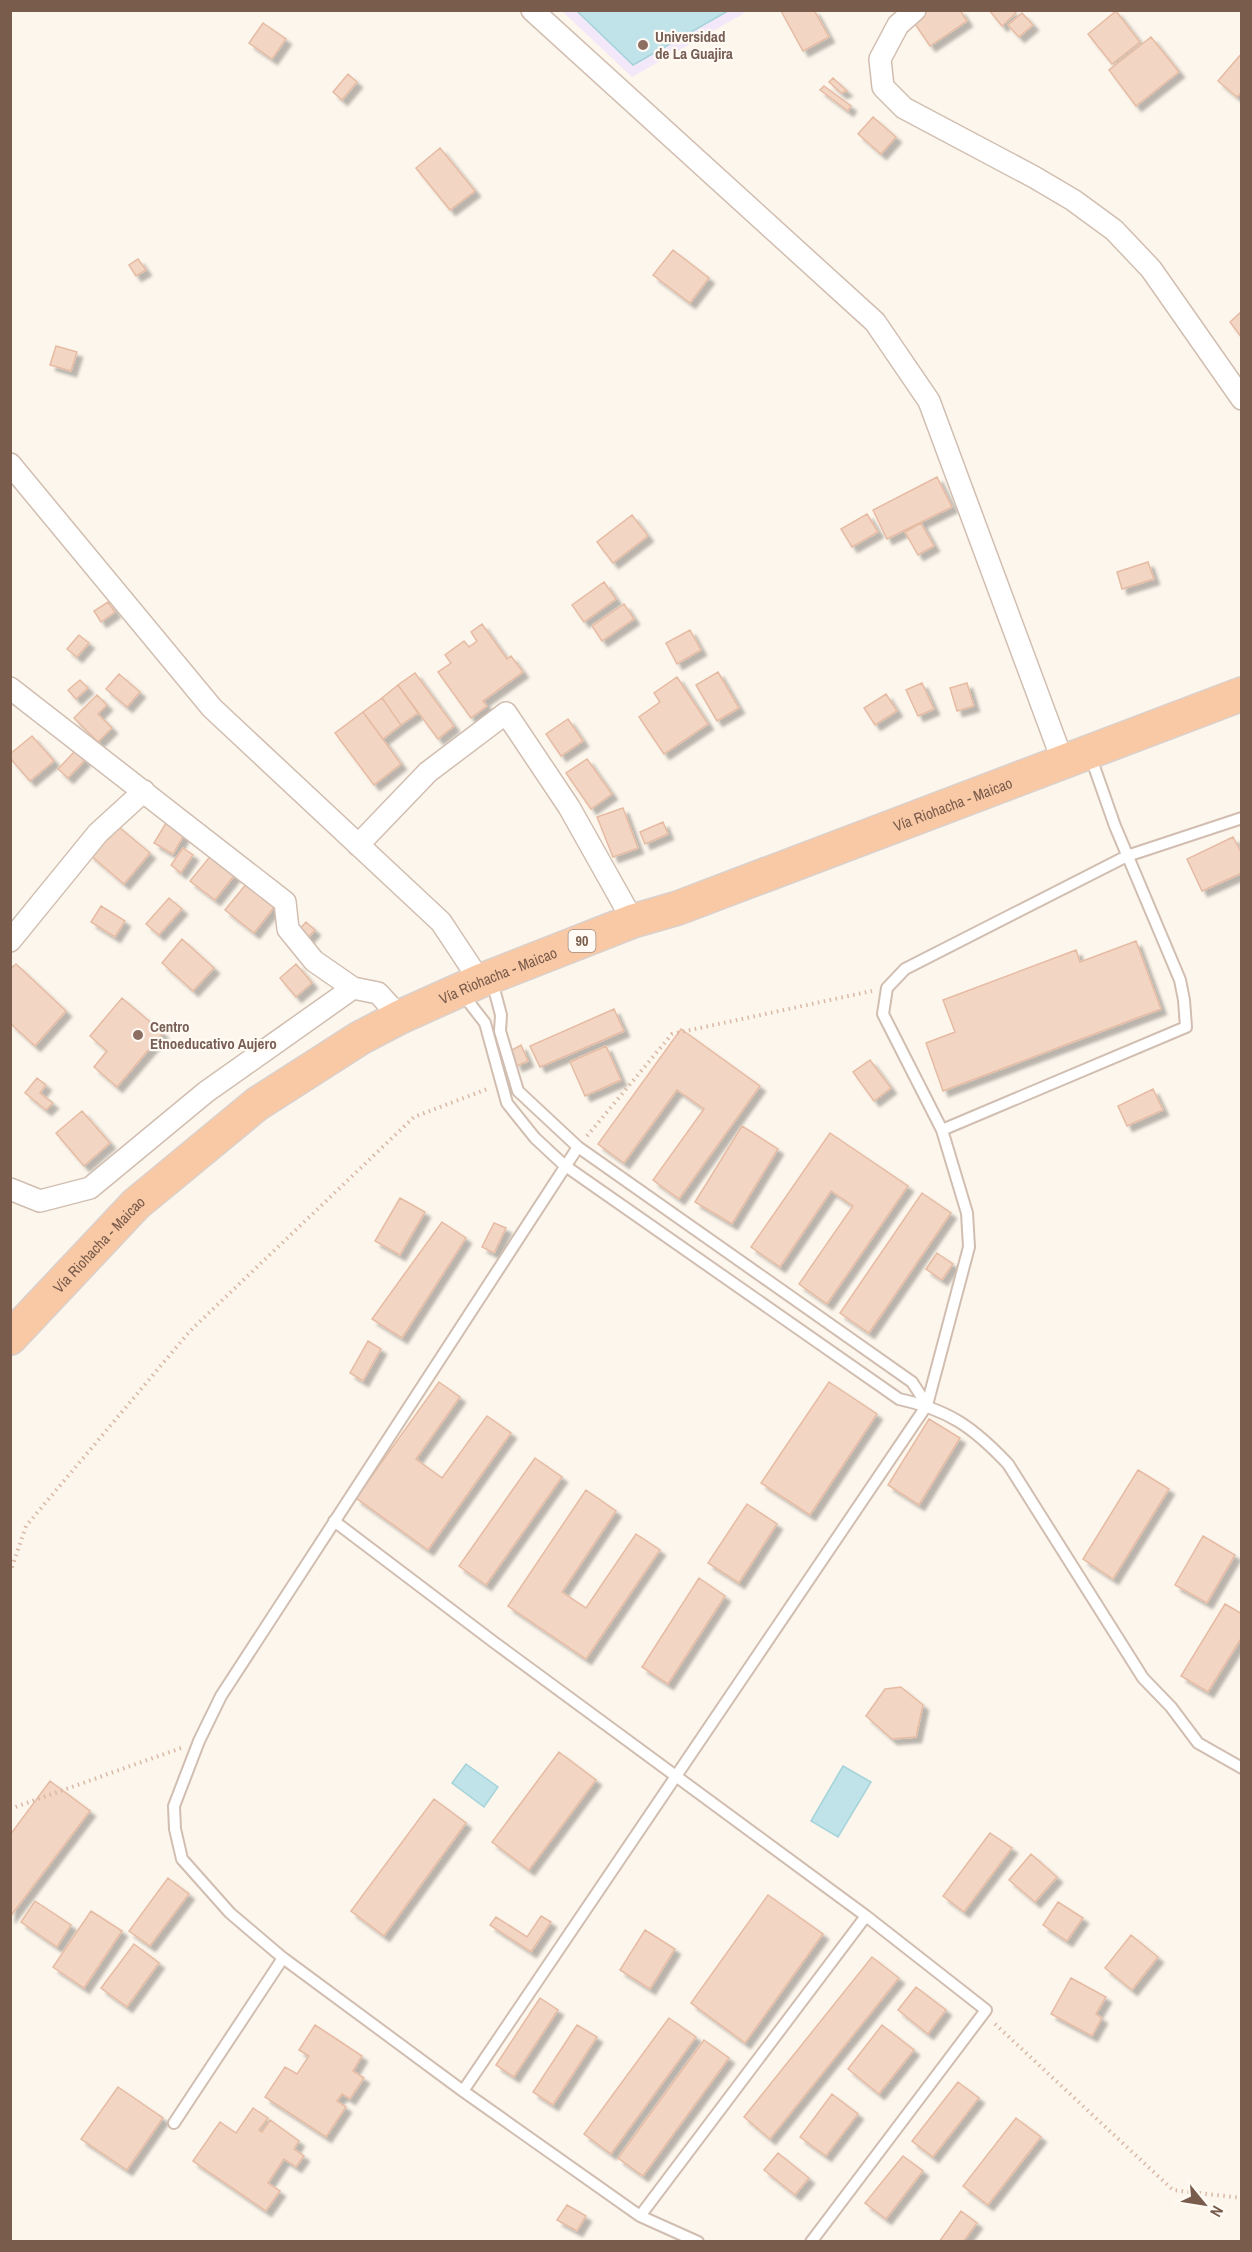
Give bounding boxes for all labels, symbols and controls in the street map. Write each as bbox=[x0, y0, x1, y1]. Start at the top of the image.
place label: Universidad de La Guajira bbox=[655, 26, 733, 64]
marker: Universidad de La Guajira bbox=[636, 38, 650, 52]
street label: Vía Riohacha - Maicao bbox=[890, 772, 1015, 836]
road number: 90 bbox=[568, 930, 596, 952]
street label: Vía Riohacha - Maicao bbox=[436, 941, 560, 1009]
place label: Centro Etnoeducativo Aujero bbox=[150, 1016, 277, 1054]
marker: Centro Etnoeducativo Aujero bbox=[131, 1028, 145, 1042]
street label: Vía Riohacha - Maicao bbox=[48, 1191, 149, 1297]
north arrow bbox=[1174, 2174, 1234, 2234]
text: N bbox=[1205, 2202, 1229, 2221]

